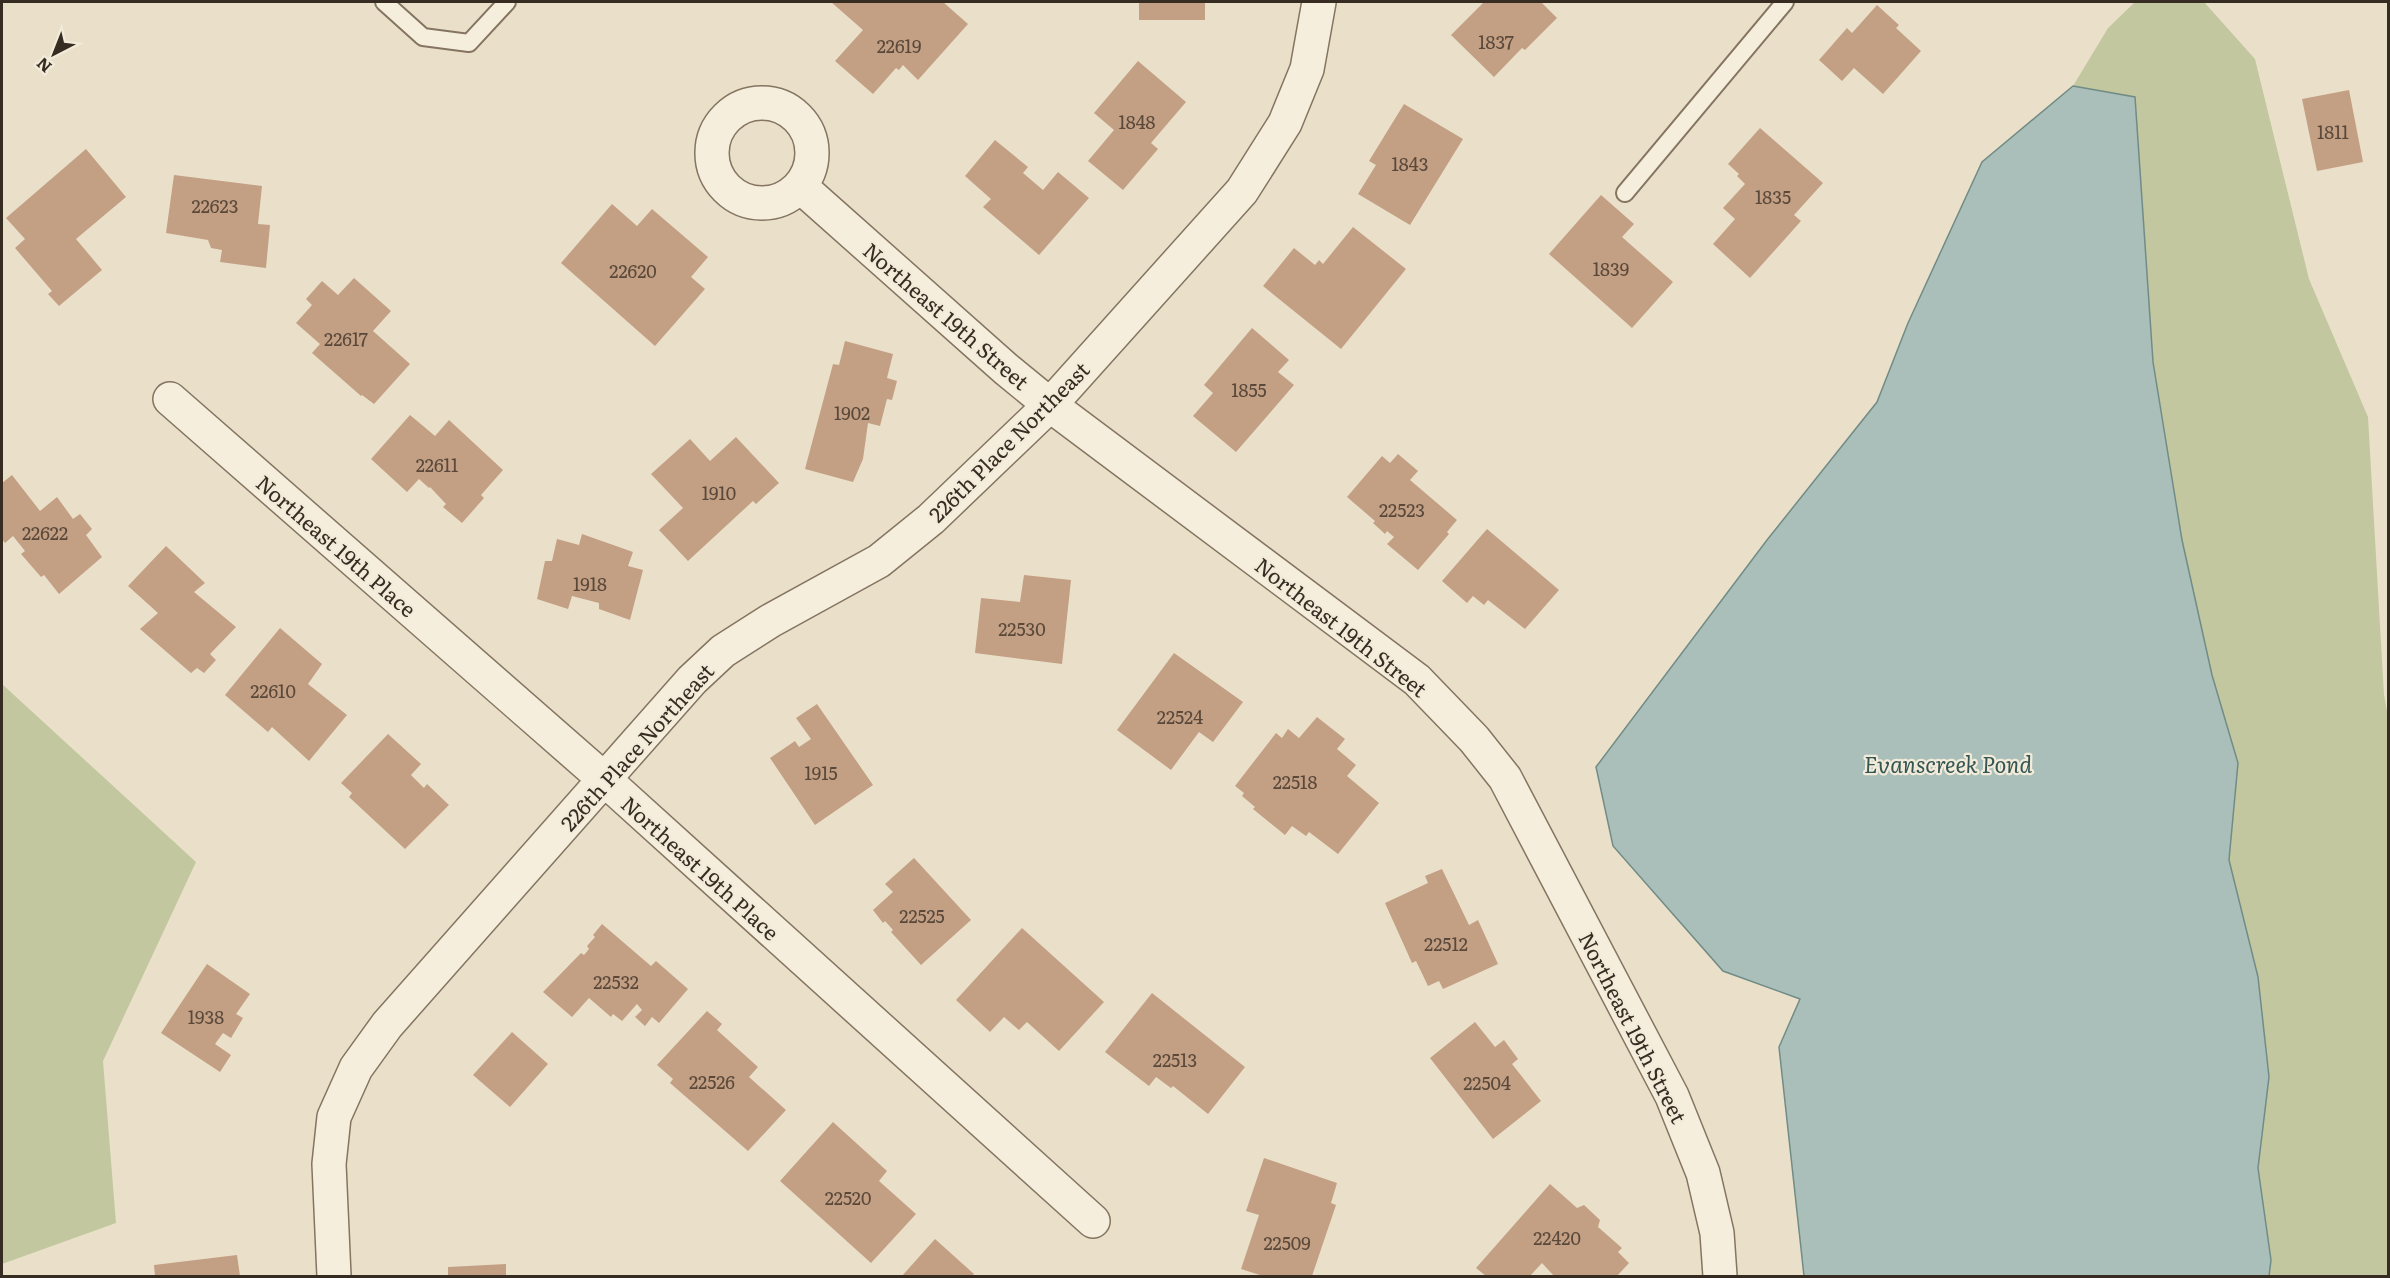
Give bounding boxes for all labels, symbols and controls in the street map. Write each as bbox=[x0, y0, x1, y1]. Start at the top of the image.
north arrow bbox=[24, 24, 84, 84]
house number: 1837 bbox=[1478, 28, 1514, 55]
house number: 22619 bbox=[877, 32, 921, 59]
text: N bbox=[30, 52, 56, 79]
house number: 1848 bbox=[1118, 108, 1156, 135]
house number: 1811 bbox=[2317, 118, 2349, 145]
house number: 1843 bbox=[1392, 150, 1428, 177]
house number: 1835 bbox=[1755, 183, 1791, 210]
house number: 22623 bbox=[192, 192, 238, 219]
street label: Northeast 19th Street bbox=[857, 234, 1037, 396]
house number: 1839 bbox=[1593, 255, 1629, 282]
house number: 22620 bbox=[609, 257, 657, 284]
house number: 22617 bbox=[324, 325, 368, 352]
street label: 226th Place Northeast bbox=[921, 353, 1096, 528]
house number: 1855 bbox=[1231, 376, 1267, 403]
house number: 1902 bbox=[834, 399, 870, 426]
house number: 22611 bbox=[416, 451, 458, 478]
street label: Northeast 19th Place bbox=[250, 467, 424, 623]
house number: 1910 bbox=[702, 479, 736, 506]
house number: 22523 bbox=[1379, 496, 1425, 523]
house number: 22622 bbox=[22, 519, 68, 546]
street label: Northeast 19th Street bbox=[1249, 549, 1435, 703]
house number: 1918 bbox=[573, 570, 607, 597]
house number: 22530 bbox=[998, 615, 1046, 642]
street label: 226th Place Northeast bbox=[552, 655, 720, 837]
house number: 22610 bbox=[250, 677, 296, 704]
house number: 22524 bbox=[1157, 703, 1203, 730]
water label: Evanscreek Pond bbox=[1864, 747, 2032, 780]
house number: 1915 bbox=[804, 759, 838, 786]
house number: 22518 bbox=[1273, 768, 1317, 795]
street label: Northeast 19th Place bbox=[615, 788, 787, 947]
house number: 22525 bbox=[899, 902, 945, 929]
street label: Northeast 19th Street bbox=[1572, 926, 1696, 1128]
house number: 22512 bbox=[1424, 930, 1468, 957]
house number: 22532 bbox=[593, 968, 639, 995]
house number: 1938 bbox=[188, 1003, 224, 1030]
house number: 22513 bbox=[1153, 1046, 1197, 1073]
house number: 22526 bbox=[689, 1068, 735, 1095]
house number: 22504 bbox=[1463, 1069, 1511, 1096]
house number: 22520 bbox=[825, 1184, 871, 1211]
house number: 22420 bbox=[1533, 1224, 1581, 1251]
house number: 22509 bbox=[1263, 1229, 1311, 1256]

